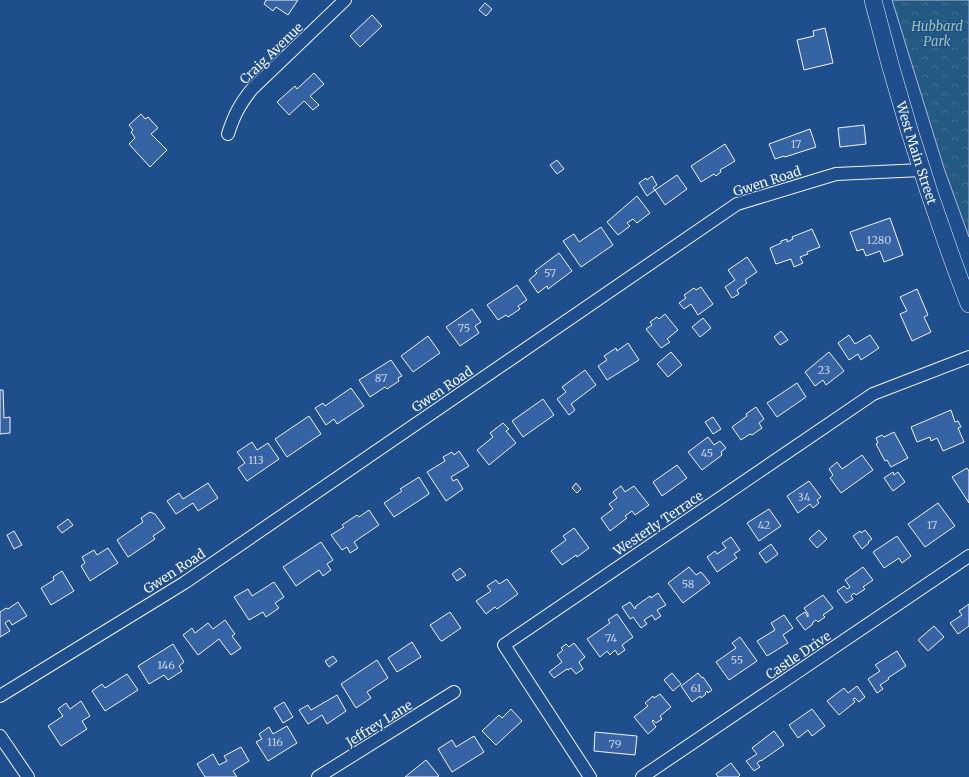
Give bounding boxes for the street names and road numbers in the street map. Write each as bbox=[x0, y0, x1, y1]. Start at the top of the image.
street label: Craig Avenue bbox=[236, 19, 307, 88]
street label: West Main Street bbox=[892, 99, 940, 207]
street label: Gwen Road bbox=[731, 162, 803, 200]
street label: Gwen Road bbox=[408, 363, 476, 416]
street label: Westerly Terrace bbox=[609, 487, 707, 560]
street label: Gwen Road bbox=[140, 545, 209, 598]
street label: Castle Drive bbox=[763, 627, 834, 683]
street label: Jeffrey Lane bbox=[342, 696, 416, 751]

